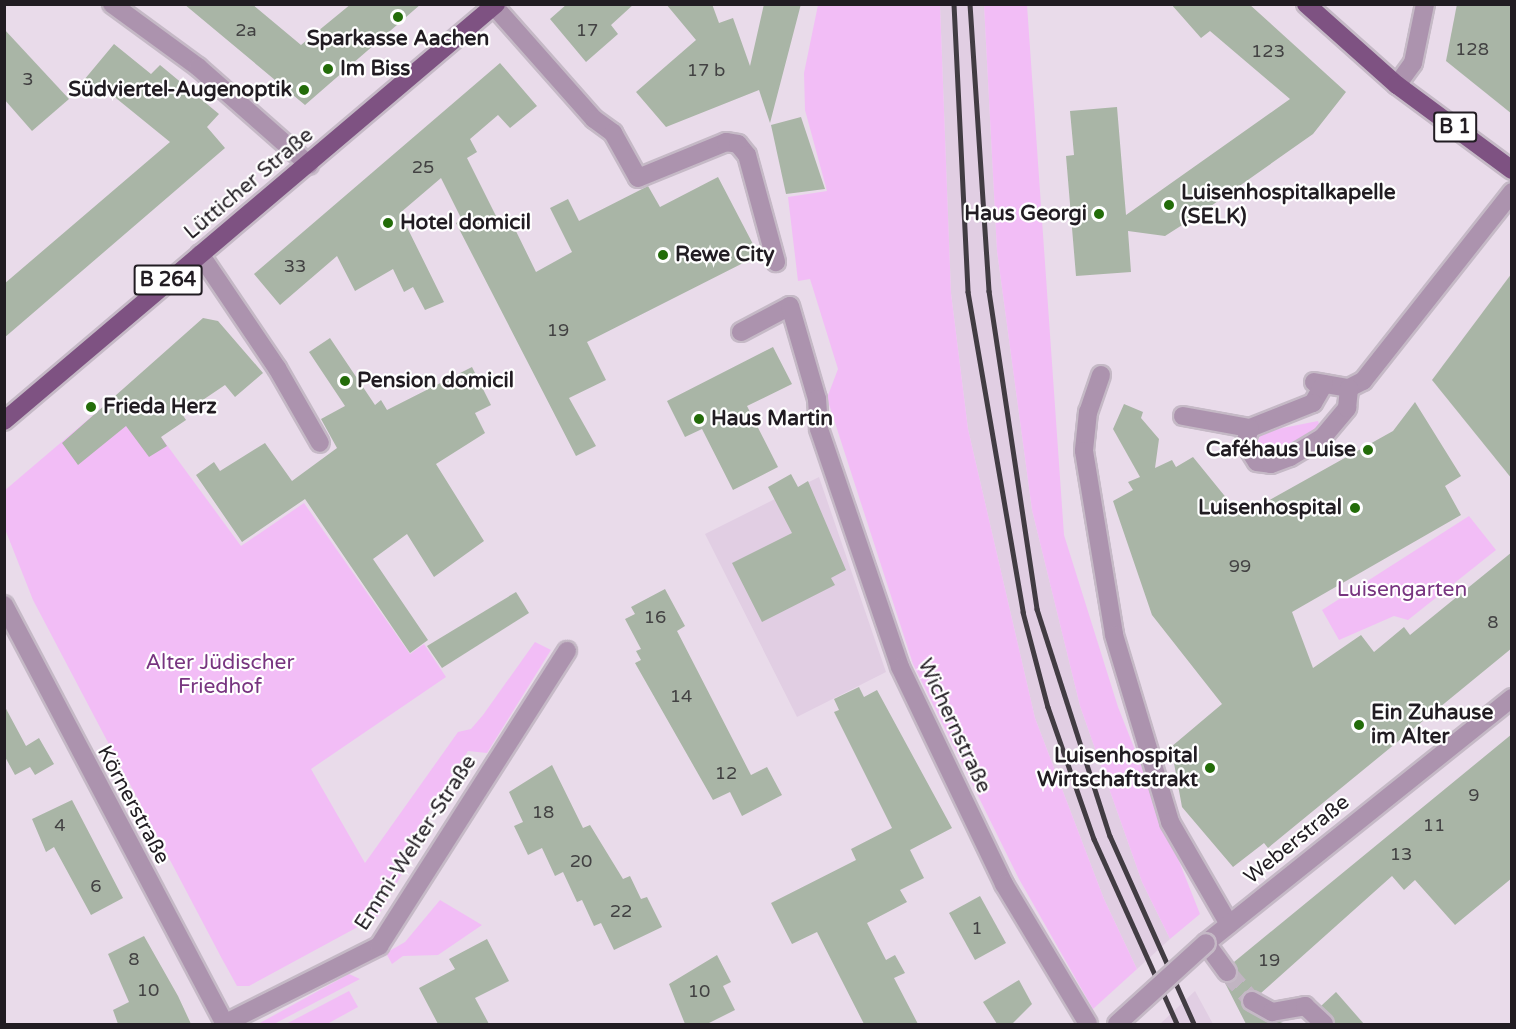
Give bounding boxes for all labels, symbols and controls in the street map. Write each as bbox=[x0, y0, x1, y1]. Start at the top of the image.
marker: Sparkasse Aachen bbox=[391, 10, 405, 24]
house number: 2a bbox=[235, 19, 257, 41]
house number: 17 bbox=[576, 19, 598, 41]
place label: Sparkasse Aachen bbox=[307, 26, 489, 52]
house number: 128 bbox=[1455, 38, 1489, 60]
house number: 123 bbox=[1251, 40, 1285, 62]
place label: Im Biss bbox=[340, 56, 410, 82]
house number: 17 b bbox=[687, 59, 725, 81]
marker: Im Biss bbox=[321, 62, 335, 76]
house number: 3 bbox=[22, 68, 34, 90]
place label: Südviertel-Augenoptik bbox=[68, 77, 292, 103]
marker: Südviertel-Augenoptik bbox=[297, 83, 311, 97]
road number: B 1 bbox=[1432, 110, 1478, 144]
street label: Lütticher Straße bbox=[179, 123, 319, 245]
house number: 25 bbox=[412, 156, 434, 178]
place label: Luisenhospitalkapelle (SELK) bbox=[1181, 180, 1396, 230]
marker: Luisenhospitalkapelle (SELK) bbox=[1162, 198, 1176, 212]
place label: Haus Georgi bbox=[964, 201, 1087, 227]
marker: Haus Georgi bbox=[1092, 207, 1106, 221]
place label: Hotel domicil bbox=[400, 210, 531, 236]
marker: Hotel domicil bbox=[381, 216, 395, 230]
place label: Rewe City bbox=[675, 242, 775, 268]
marker: Rewe City bbox=[656, 248, 670, 262]
house number: 33 bbox=[284, 255, 306, 277]
road number: B 264 bbox=[134, 263, 202, 297]
house number: 19 bbox=[547, 319, 569, 341]
place label: Pension domicil bbox=[357, 368, 514, 394]
marker: Pension domicil bbox=[338, 374, 352, 388]
place label: Frieda Herz bbox=[103, 394, 217, 420]
marker: Frieda Herz bbox=[84, 400, 98, 414]
place label: Haus Martin bbox=[711, 406, 833, 432]
marker: Haus Martin bbox=[692, 412, 706, 426]
place label: Caféhaus Luise bbox=[1206, 437, 1356, 463]
marker: Caféhaus Luise bbox=[1361, 443, 1375, 457]
place label: Luisenhospital bbox=[1198, 495, 1342, 521]
marker: Luisenhospital bbox=[1346, 499, 1364, 517]
house number: 99 bbox=[1229, 555, 1251, 577]
park label: Luisengarten bbox=[1337, 577, 1467, 603]
house number: 16 bbox=[644, 606, 666, 628]
house number: 8 bbox=[1487, 611, 1499, 633]
park label: Alter Jüdischer Friedhof bbox=[145, 650, 295, 700]
street label: Wichernstraße bbox=[912, 655, 996, 797]
house number: 14 bbox=[670, 685, 692, 707]
place label: Ein Zuhause im Alter bbox=[1371, 700, 1493, 750]
marker: Ein Zuhause im Alter bbox=[1352, 718, 1366, 732]
street label: Körnerstraße bbox=[91, 742, 175, 868]
place label: Luisenhospital Wirtschaftstrakt bbox=[1037, 743, 1198, 793]
street label: Emmi-Welter-Straße bbox=[350, 751, 482, 935]
marker: Luisenhospital Wirtschaftstrakt bbox=[1203, 761, 1217, 775]
house number: 12 bbox=[715, 762, 737, 784]
house number: 9 bbox=[1468, 784, 1480, 806]
street label: Weberstraße bbox=[1239, 790, 1355, 890]
house number: 18 bbox=[532, 801, 554, 823]
house number: 4 bbox=[54, 814, 66, 836]
house number: 11 bbox=[1423, 814, 1445, 836]
house number: 13 bbox=[1390, 843, 1412, 865]
house number: 20 bbox=[570, 850, 592, 872]
house number: 6 bbox=[90, 875, 102, 897]
house number: 22 bbox=[610, 900, 632, 922]
house number: 1 bbox=[971, 917, 983, 939]
house number: 8 bbox=[128, 948, 140, 970]
house number: 19 bbox=[1258, 949, 1280, 971]
house number: 10 bbox=[137, 979, 159, 1001]
house number: 10 bbox=[688, 980, 710, 1002]

